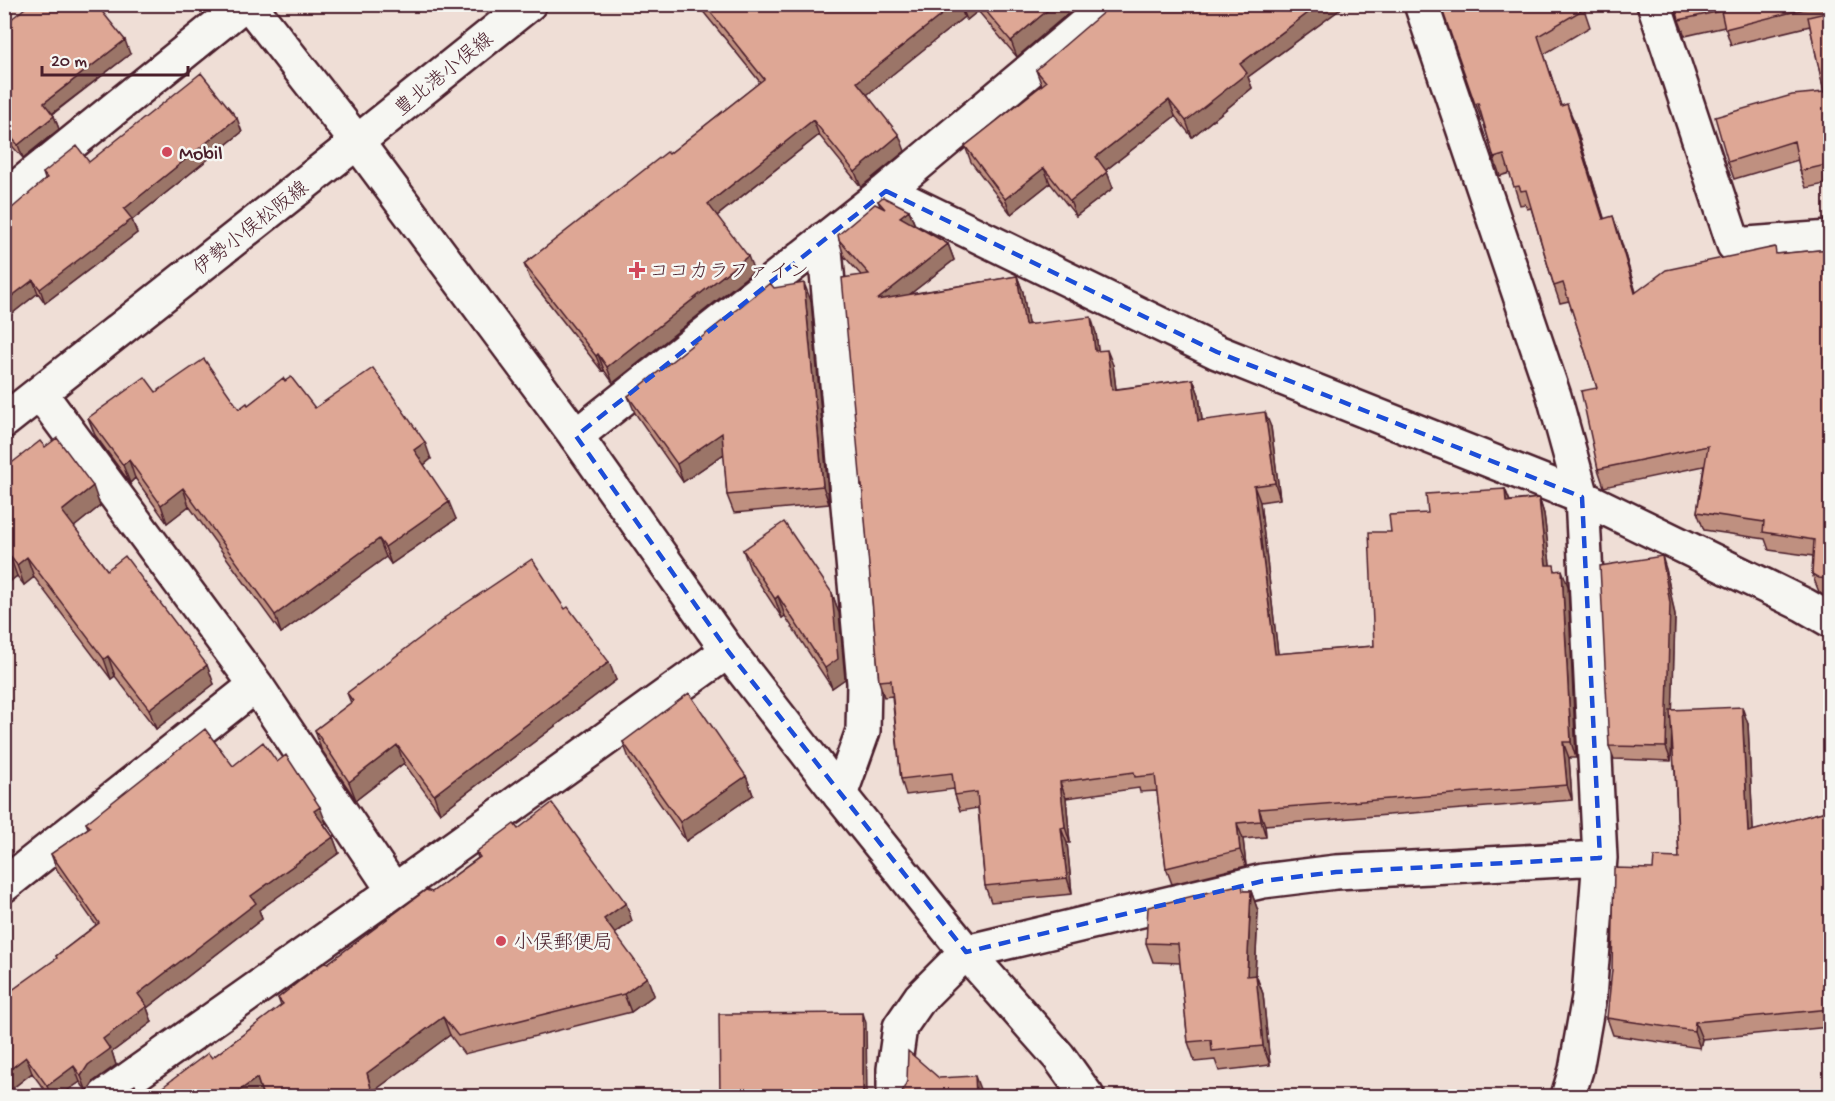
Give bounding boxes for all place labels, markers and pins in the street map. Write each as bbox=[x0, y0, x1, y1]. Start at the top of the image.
place label: Mobil bbox=[179, 144, 223, 167]
marker: Mobil bbox=[160, 145, 174, 159]
place label: ココカラファイン bbox=[649, 261, 809, 285]
marker: ココカラファイン bbox=[630, 263, 644, 277]
place label: 小俣郵便局 bbox=[513, 932, 613, 956]
marker: 小俣郵便局 bbox=[494, 934, 508, 948]

